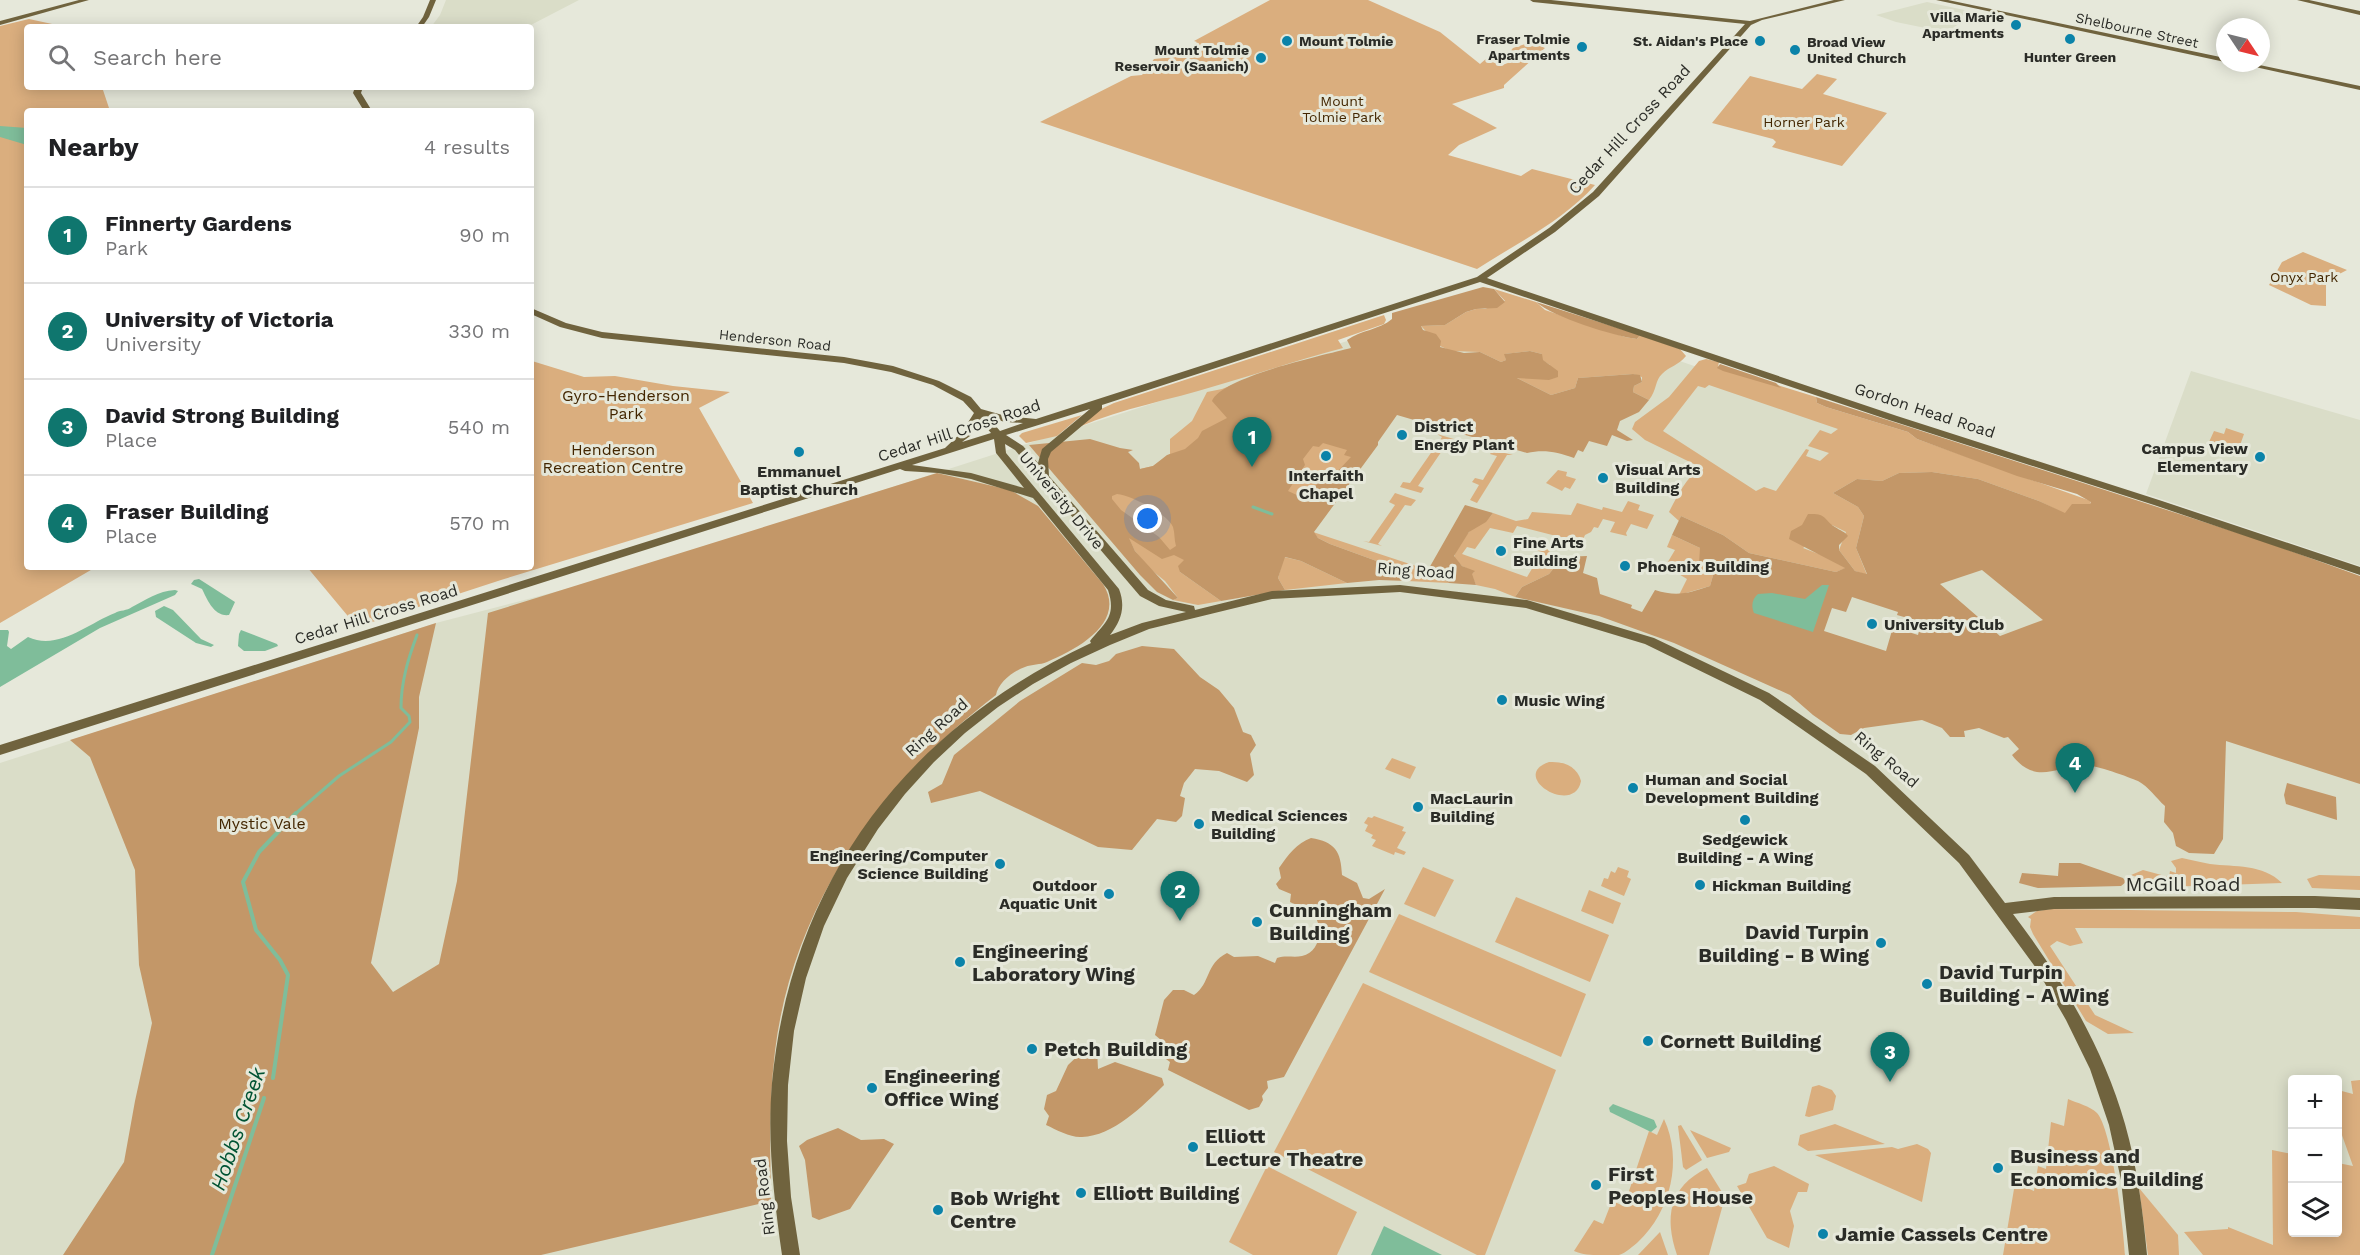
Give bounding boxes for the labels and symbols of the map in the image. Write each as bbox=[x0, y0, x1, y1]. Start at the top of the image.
place label: Villa Marie Apartments bbox=[1922, 9, 2005, 41]
street label: Shelbourne Street bbox=[2074, 9, 2200, 51]
marker: Villa Marie Apartments bbox=[2009, 18, 2023, 32]
north arrow bbox=[2216, 18, 2270, 72]
place label: Fraser Tolmie Apartments bbox=[1476, 31, 1571, 63]
marker: Hunter Green bbox=[2063, 32, 2077, 46]
place label: Mount Tolmie bbox=[1299, 33, 1393, 49]
place label: St. Aidan's Place bbox=[1633, 33, 1748, 49]
marker: Mount Tolmie bbox=[1280, 34, 1294, 48]
marker: St. Aidan's Place bbox=[1753, 34, 1767, 48]
place label: Broad View United Church bbox=[1807, 34, 1906, 66]
marker: Fraser Tolmie Apartments bbox=[1575, 40, 1589, 54]
place label: Mount Tolmie Reservoir (Saanich) bbox=[1115, 42, 1249, 74]
marker: Broad View United Church bbox=[1788, 43, 1802, 57]
place label: Hunter Green bbox=[2024, 49, 2116, 65]
marker: Mount Tolmie Reservoir (Saanich) bbox=[1254, 51, 1268, 65]
street label: Cedar Hill Cross Road bbox=[1565, 61, 1694, 198]
park label: Mount Tolmie Park bbox=[1302, 93, 1382, 125]
park label: Horner Park bbox=[1763, 114, 1845, 130]
park label: Onyx Park bbox=[2270, 269, 2338, 285]
street label: Henderson Road bbox=[718, 326, 832, 354]
street label: Gordon Head Road bbox=[1852, 379, 1998, 442]
park label: Gyro-Henderson Park bbox=[562, 386, 690, 423]
street label: Cedar Hill Cross Road bbox=[875, 395, 1043, 466]
place label: District Energy Plant bbox=[1414, 417, 1514, 454]
pin: 1 bbox=[1232, 418, 1272, 467]
marker: District Energy Plant bbox=[1395, 428, 1409, 442]
place label: Campus View Elementary bbox=[2141, 439, 2249, 476]
park label: Henderson Recreation Centre bbox=[543, 440, 683, 477]
marker: Emmanuel Baptist Church bbox=[792, 445, 806, 459]
street label: University Drive bbox=[1015, 448, 1108, 553]
marker: Interfaith Chapel bbox=[1319, 449, 1333, 463]
marker: Campus View Elementary bbox=[2253, 450, 2267, 464]
place label: Visual Arts Building bbox=[1615, 460, 1701, 497]
place label: Emmanuel Baptist Church bbox=[740, 462, 858, 499]
place label: Interfaith Chapel bbox=[1288, 466, 1364, 503]
marker: Visual Arts Building bbox=[1596, 471, 1610, 485]
your location bbox=[1133, 504, 1162, 533]
place label: Fine Arts Building bbox=[1513, 533, 1584, 570]
marker: Fine Arts Building bbox=[1494, 544, 1508, 558]
place label: Phoenix Building bbox=[1637, 557, 1769, 576]
street label: Ring Road bbox=[1377, 558, 1455, 583]
marker: Phoenix Building bbox=[1618, 559, 1632, 573]
street label: Cedar Hill Cross Road bbox=[292, 581, 460, 648]
place label: University Club bbox=[1884, 615, 2004, 634]
marker: University Club bbox=[1865, 617, 1879, 631]
place label: Music Wing bbox=[1514, 691, 1604, 710]
marker: Music Wing bbox=[1495, 693, 1509, 707]
street label: Ring Road bbox=[901, 694, 972, 760]
street label: Ring Road bbox=[1851, 727, 1923, 792]
pin: 4 bbox=[2056, 744, 2094, 793]
place label: Human and Social Development Building bbox=[1645, 770, 1819, 807]
marker: Human and Social Development Building bbox=[1626, 781, 1640, 795]
place label: MacLaurin Building bbox=[1430, 789, 1513, 826]
marker: MacLaurin Building bbox=[1411, 800, 1425, 814]
place label: Medical Sciences Building bbox=[1211, 806, 1348, 843]
marker: Sedgewick Building - A Wing bbox=[1738, 813, 1752, 827]
park label: Mystic Vale bbox=[218, 814, 306, 833]
marker: Medical Sciences Building bbox=[1192, 817, 1206, 831]
place label: Sedgewick Building - A Wing bbox=[1677, 830, 1813, 867]
place label: Engineering/Computer Science Building bbox=[809, 846, 988, 883]
marker: Engineering/Computer Science Building bbox=[993, 857, 1007, 871]
pin: 2 bbox=[1160, 872, 1200, 921]
street label: McGill Road bbox=[2126, 872, 2240, 896]
place label: Outdoor Aquatic Unit bbox=[999, 876, 1097, 913]
place label: Hickman Building bbox=[1712, 876, 1851, 895]
marker: Hickman Building bbox=[1693, 878, 1707, 892]
marker: Outdoor Aquatic Unit bbox=[1102, 887, 1116, 901]
place label: Cunningham Building bbox=[1269, 898, 1392, 945]
marker: Cunningham Building bbox=[1250, 915, 1264, 929]
place label: David Turpin Building - B Wing bbox=[1698, 920, 1870, 967]
marker: David Turpin Building - B Wing bbox=[1874, 936, 1888, 950]
place label: Engineering Laboratory Wing bbox=[972, 939, 1135, 986]
marker: Engineering Laboratory Wing bbox=[953, 955, 967, 969]
place label: David Turpin Building - A Wing bbox=[1939, 960, 2110, 1007]
marker: David Turpin Building - A Wing bbox=[1920, 977, 1934, 991]
place label: Cornett Building bbox=[1660, 1029, 1822, 1053]
pin: 3 bbox=[1870, 1032, 1910, 1082]
marker: Cornett Building bbox=[1641, 1034, 1655, 1048]
place label: Petch Building bbox=[1044, 1037, 1188, 1061]
marker: Petch Building bbox=[1025, 1042, 1039, 1056]
water label: Hobbs Creek bbox=[205, 1064, 270, 1194]
place label: Engineering Office Wing bbox=[884, 1064, 1000, 1111]
marker: Engineering Office Wing bbox=[865, 1081, 879, 1095]
place label: Elliott Lecture Theatre bbox=[1205, 1124, 1363, 1171]
marker: Elliott Lecture Theatre bbox=[1186, 1140, 1200, 1154]
place label: Business and Economics Building bbox=[2010, 1144, 2204, 1191]
street label: Ring Road bbox=[750, 1157, 779, 1237]
marker: Business and Economics Building bbox=[1991, 1161, 2005, 1175]
place label: First Peoples House bbox=[1608, 1162, 1753, 1209]
marker: First Peoples House bbox=[1589, 1178, 1603, 1192]
place label: Elliott Building bbox=[1093, 1181, 1240, 1205]
place label: Bob Wright Centre bbox=[950, 1186, 1060, 1233]
marker: Elliott Building bbox=[1074, 1186, 1088, 1200]
marker: Bob Wright Centre bbox=[931, 1203, 945, 1217]
place label: Jamie Cassels Centre bbox=[1835, 1222, 2048, 1246]
marker: Jamie Cassels Centre bbox=[1816, 1227, 1830, 1241]

